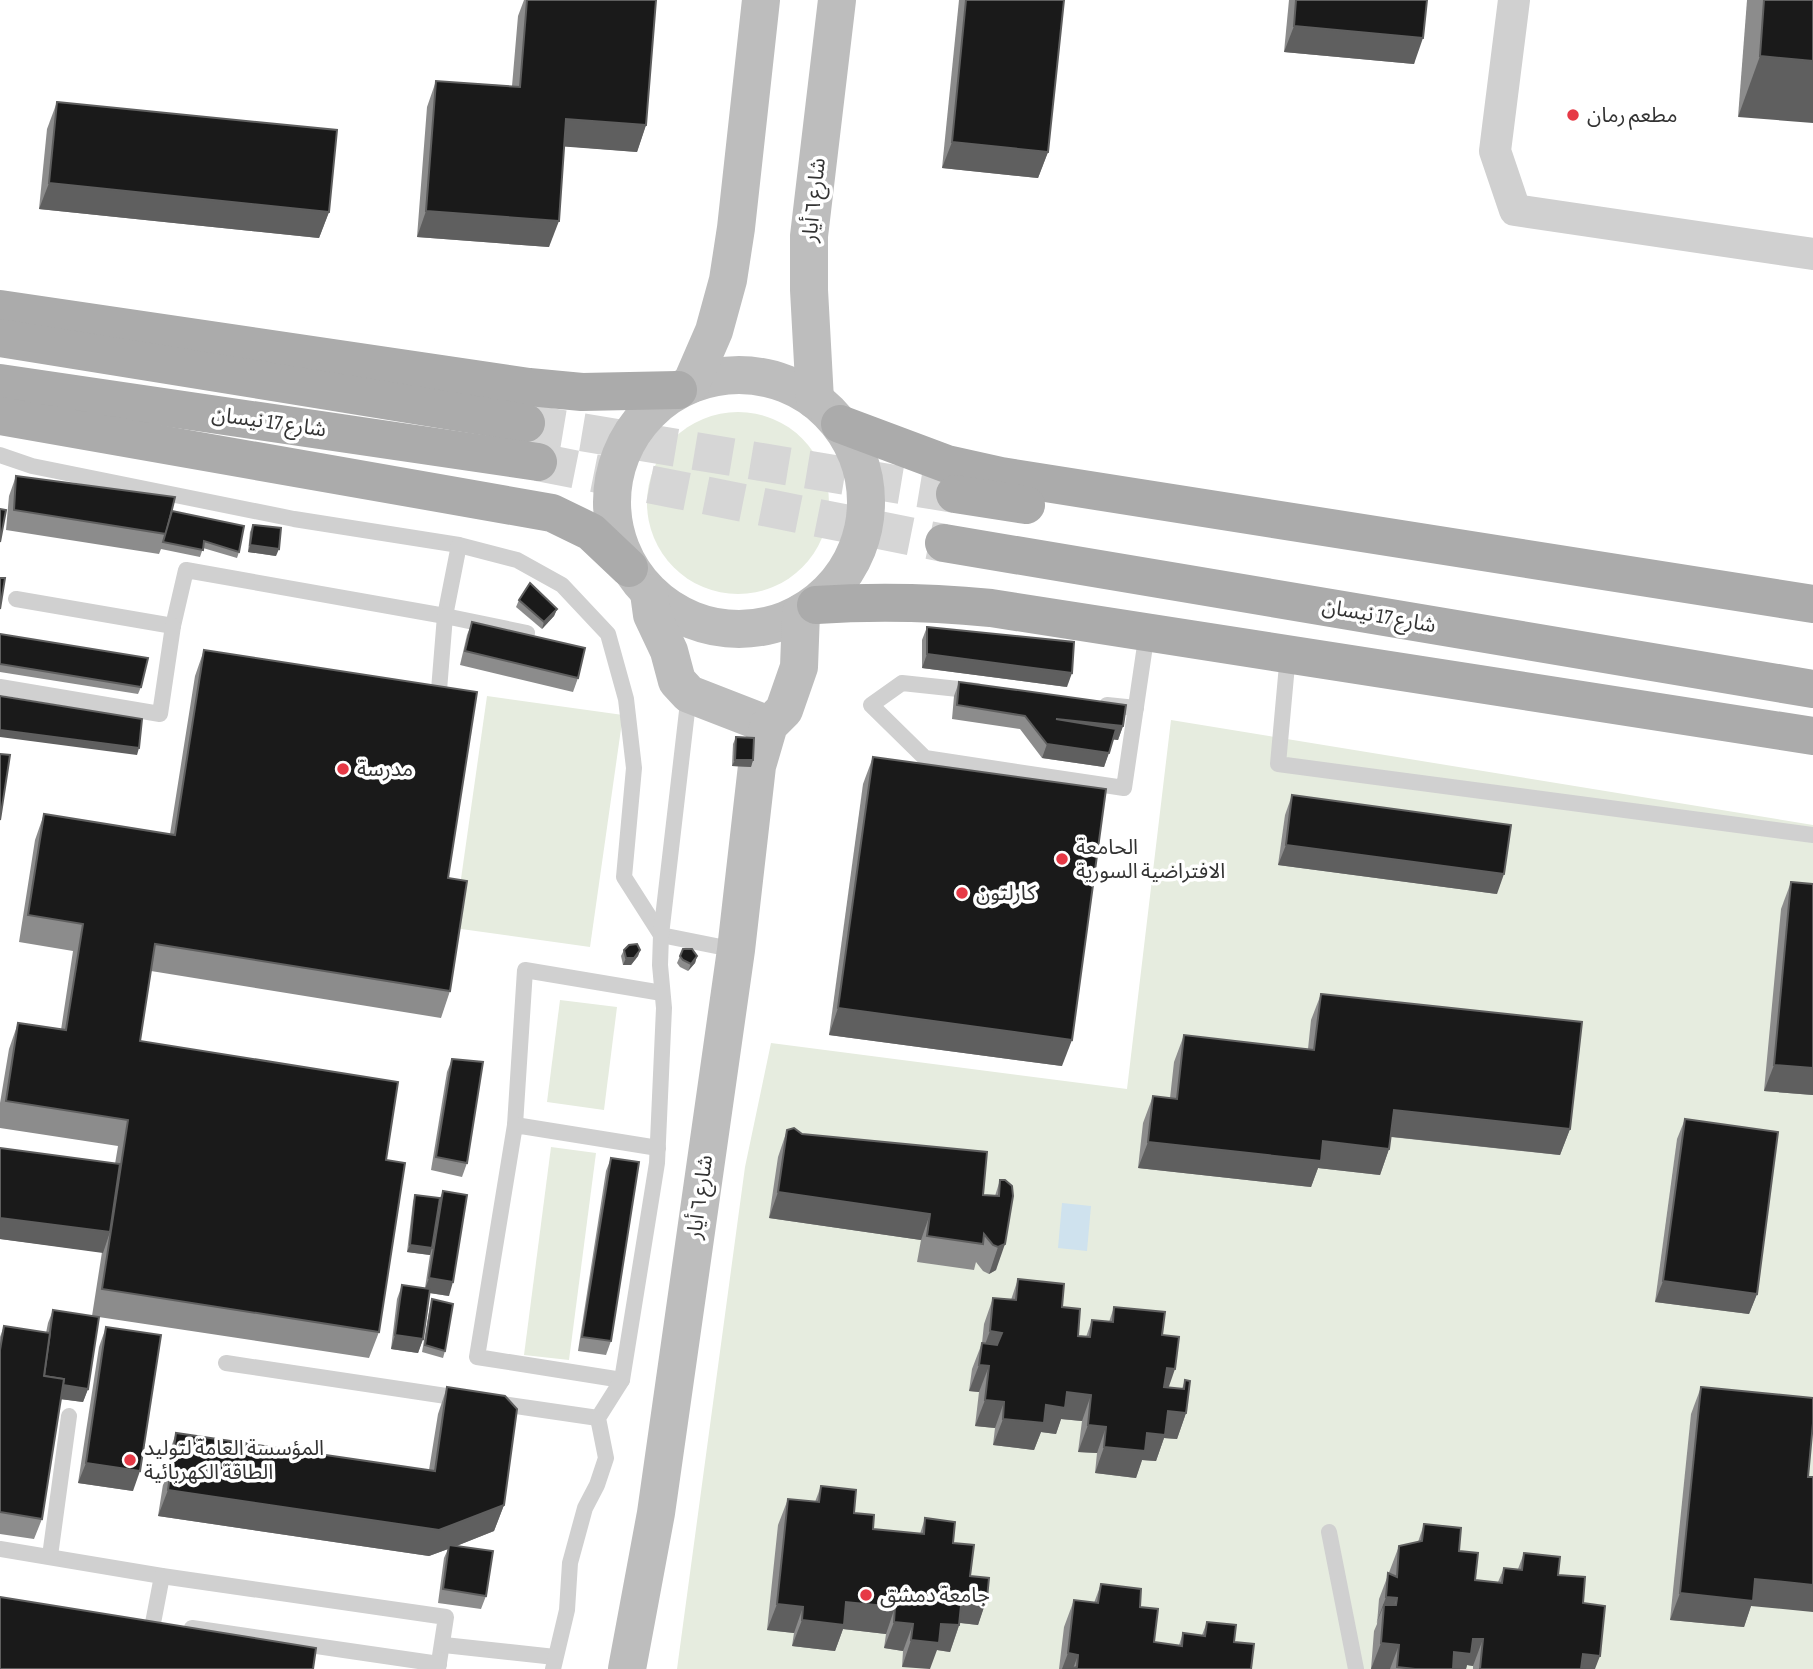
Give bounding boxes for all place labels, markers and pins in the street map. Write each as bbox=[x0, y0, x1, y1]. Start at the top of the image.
place label: مطعم رمان bbox=[1587, 103, 1677, 130]
marker: مطعم رمان bbox=[1565, 107, 1581, 123]
place label: مدرسة bbox=[357, 757, 413, 782]
marker: مدرسة bbox=[335, 761, 351, 777]
place label: الحامعة الافتراضية السورية bbox=[1076, 835, 1225, 884]
marker: الحامعة الافتراضية السورية bbox=[1054, 851, 1070, 867]
place label: كارلتون bbox=[976, 881, 1036, 906]
marker: كارلتون bbox=[954, 885, 970, 901]
place label: المؤسسة العامة لتوليد الطاقة الكهربائية bbox=[144, 1436, 324, 1485]
marker: المؤسسة العامة لتوليد الطاقة الكهربائية bbox=[122, 1452, 138, 1468]
place label: جامعة دمشق bbox=[880, 1583, 990, 1608]
marker: جامعة دمشق bbox=[858, 1587, 874, 1603]

